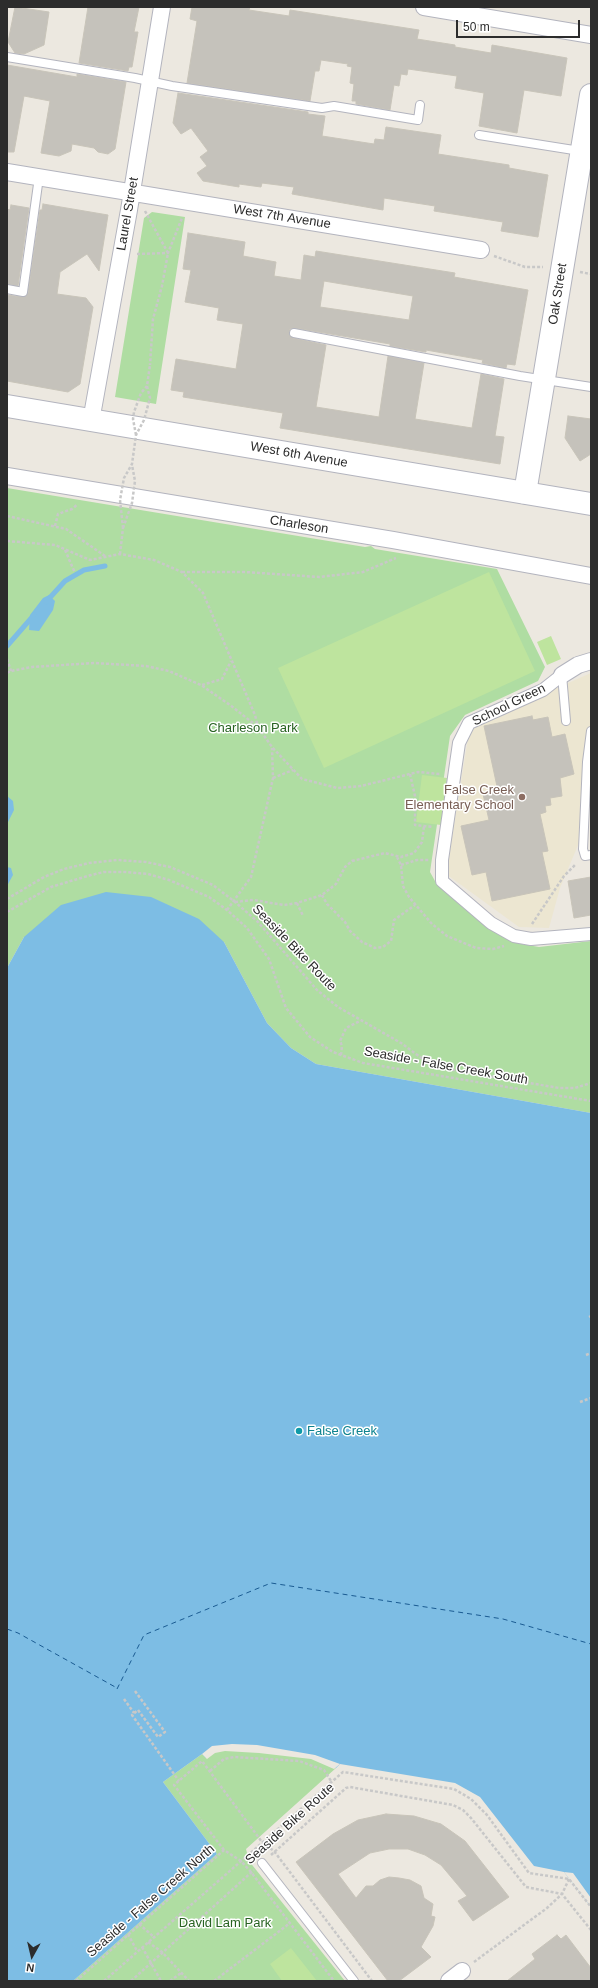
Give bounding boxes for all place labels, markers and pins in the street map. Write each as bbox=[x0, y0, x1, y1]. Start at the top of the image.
place label: False Creek Elementary School bbox=[405, 782, 514, 813]
marker: False Creek Elementary School bbox=[517, 792, 527, 802]
place label: False Creek bbox=[307, 1423, 377, 1439]
marker: False Creek bbox=[294, 1426, 304, 1436]

